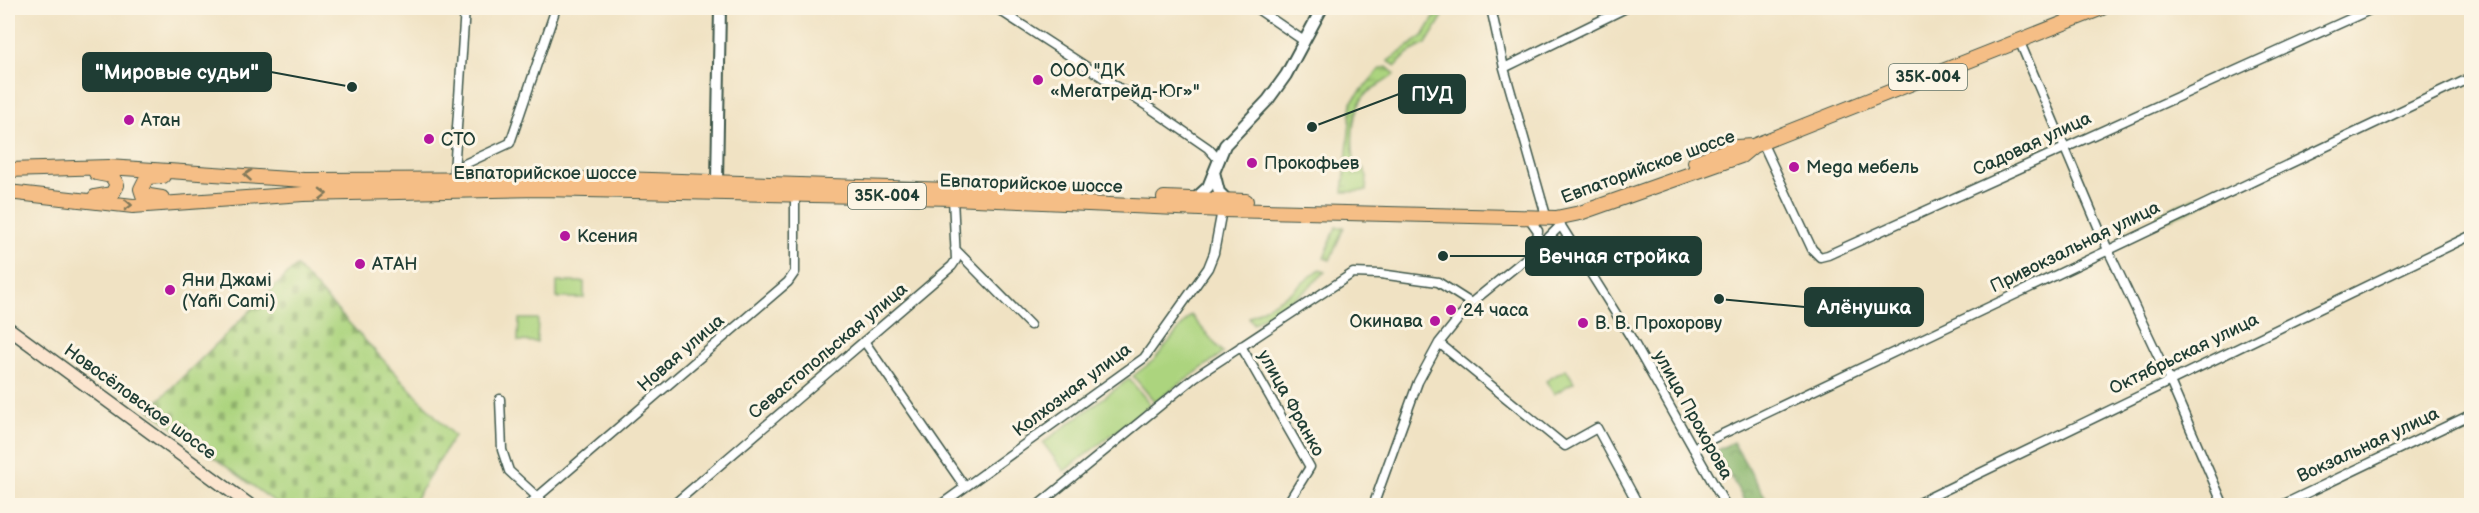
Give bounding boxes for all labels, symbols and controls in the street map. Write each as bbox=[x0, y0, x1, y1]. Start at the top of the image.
callout: "Мировые судьи" bbox=[83, 53, 271, 91]
place label: ООО "ДК «Мегатрейд-Юг»" bbox=[1050, 60, 1200, 102]
text: "Мировые судьи" bbox=[95, 61, 259, 85]
road number: 35К-004 bbox=[1889, 64, 1967, 90]
marker: ООО "ДК «Мегатрейд-Юг»" bbox=[1031, 73, 1045, 87]
callout: ПУД bbox=[1399, 75, 1465, 113]
text: ПУД bbox=[1411, 83, 1453, 107]
street label: Садовая улица bbox=[1970, 107, 2095, 181]
place label: Атан bbox=[140, 110, 181, 131]
marker: Атан bbox=[122, 113, 136, 127]
street label: Евпаторийское шоссе bbox=[1558, 126, 1738, 208]
place label: СТО bbox=[441, 129, 476, 150]
marker: СТО bbox=[422, 132, 436, 146]
place label: Прокофьев bbox=[1264, 153, 1360, 174]
marker: Прокофьев bbox=[1245, 156, 1259, 170]
place label: Mega мебель bbox=[1806, 157, 1919, 178]
marker: Mega мебель bbox=[1787, 160, 1801, 174]
street label: Евпаторийское шоссе bbox=[453, 163, 637, 184]
one-way arrow bbox=[244, 169, 253, 182]
street label: Евпаторийское шоссе bbox=[939, 170, 1123, 198]
road number: 35К-004 bbox=[848, 183, 926, 209]
one-way arrow bbox=[318, 187, 327, 200]
street label: Привокзальная улица bbox=[1987, 197, 2164, 297]
one-way arrow bbox=[124, 199, 133, 211]
place label: Ксения bbox=[577, 226, 638, 247]
marker: Ксения bbox=[558, 229, 572, 243]
callout: Вечная стройка bbox=[1526, 237, 1701, 275]
text: Вечная стройка bbox=[1538, 245, 1690, 269]
place label: АТАН bbox=[371, 254, 418, 275]
marker: АТАН bbox=[353, 257, 367, 271]
place label: Яни Джамі (Yañı Cami) bbox=[182, 270, 276, 312]
street label: Севастопольская улица bbox=[744, 278, 912, 424]
marker: Яни Джамі (Yañı Cami) bbox=[163, 283, 177, 297]
callout: Алёнушка bbox=[1805, 288, 1923, 326]
text: Алёнушка bbox=[1816, 296, 1911, 320]
place label: 24 часа bbox=[1463, 300, 1529, 321]
marker: 24 часа bbox=[1444, 303, 1458, 317]
street label: Октябрьская улица bbox=[2106, 309, 2262, 399]
street label: Новая улица bbox=[634, 310, 729, 396]
place label: Окинава bbox=[1350, 311, 1423, 332]
place label: В. В. Прохорову bbox=[1595, 313, 1723, 334]
marker: Окинава bbox=[1428, 314, 1442, 328]
marker: В. В. Прохорову bbox=[1576, 316, 1590, 330]
street label: Колхозная улица bbox=[1009, 339, 1135, 441]
street label: Новосёловское шоссе bbox=[60, 340, 220, 464]
street label: улица Франко bbox=[1253, 346, 1329, 460]
street label: улица Прохорова bbox=[1649, 347, 1737, 484]
street label: Вокзальная улица bbox=[2294, 403, 2443, 487]

